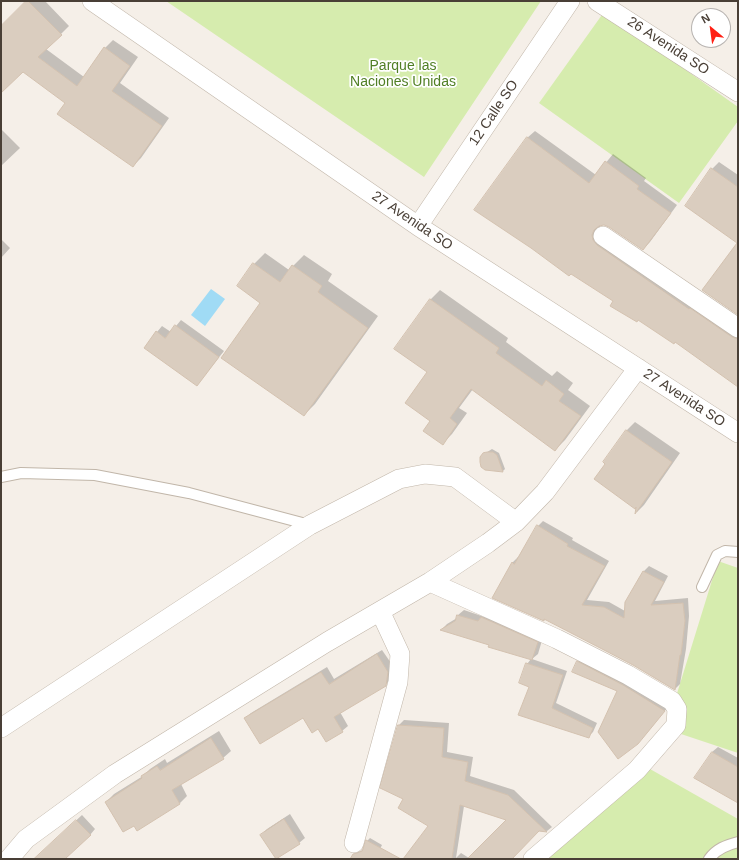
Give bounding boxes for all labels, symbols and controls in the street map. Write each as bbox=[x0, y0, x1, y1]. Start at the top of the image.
north arrow bbox=[691, 8, 731, 48]
text: N bbox=[699, 11, 712, 26]
street label: 26 Avenida SO bbox=[624, 13, 712, 79]
park label: Parque las Naciones Unidas bbox=[350, 58, 456, 90]
street label: 12 Calle SO bbox=[466, 77, 522, 149]
street label: 27 Avenida SO bbox=[368, 188, 456, 254]
street label: 27 Avenida SO bbox=[640, 365, 728, 431]

